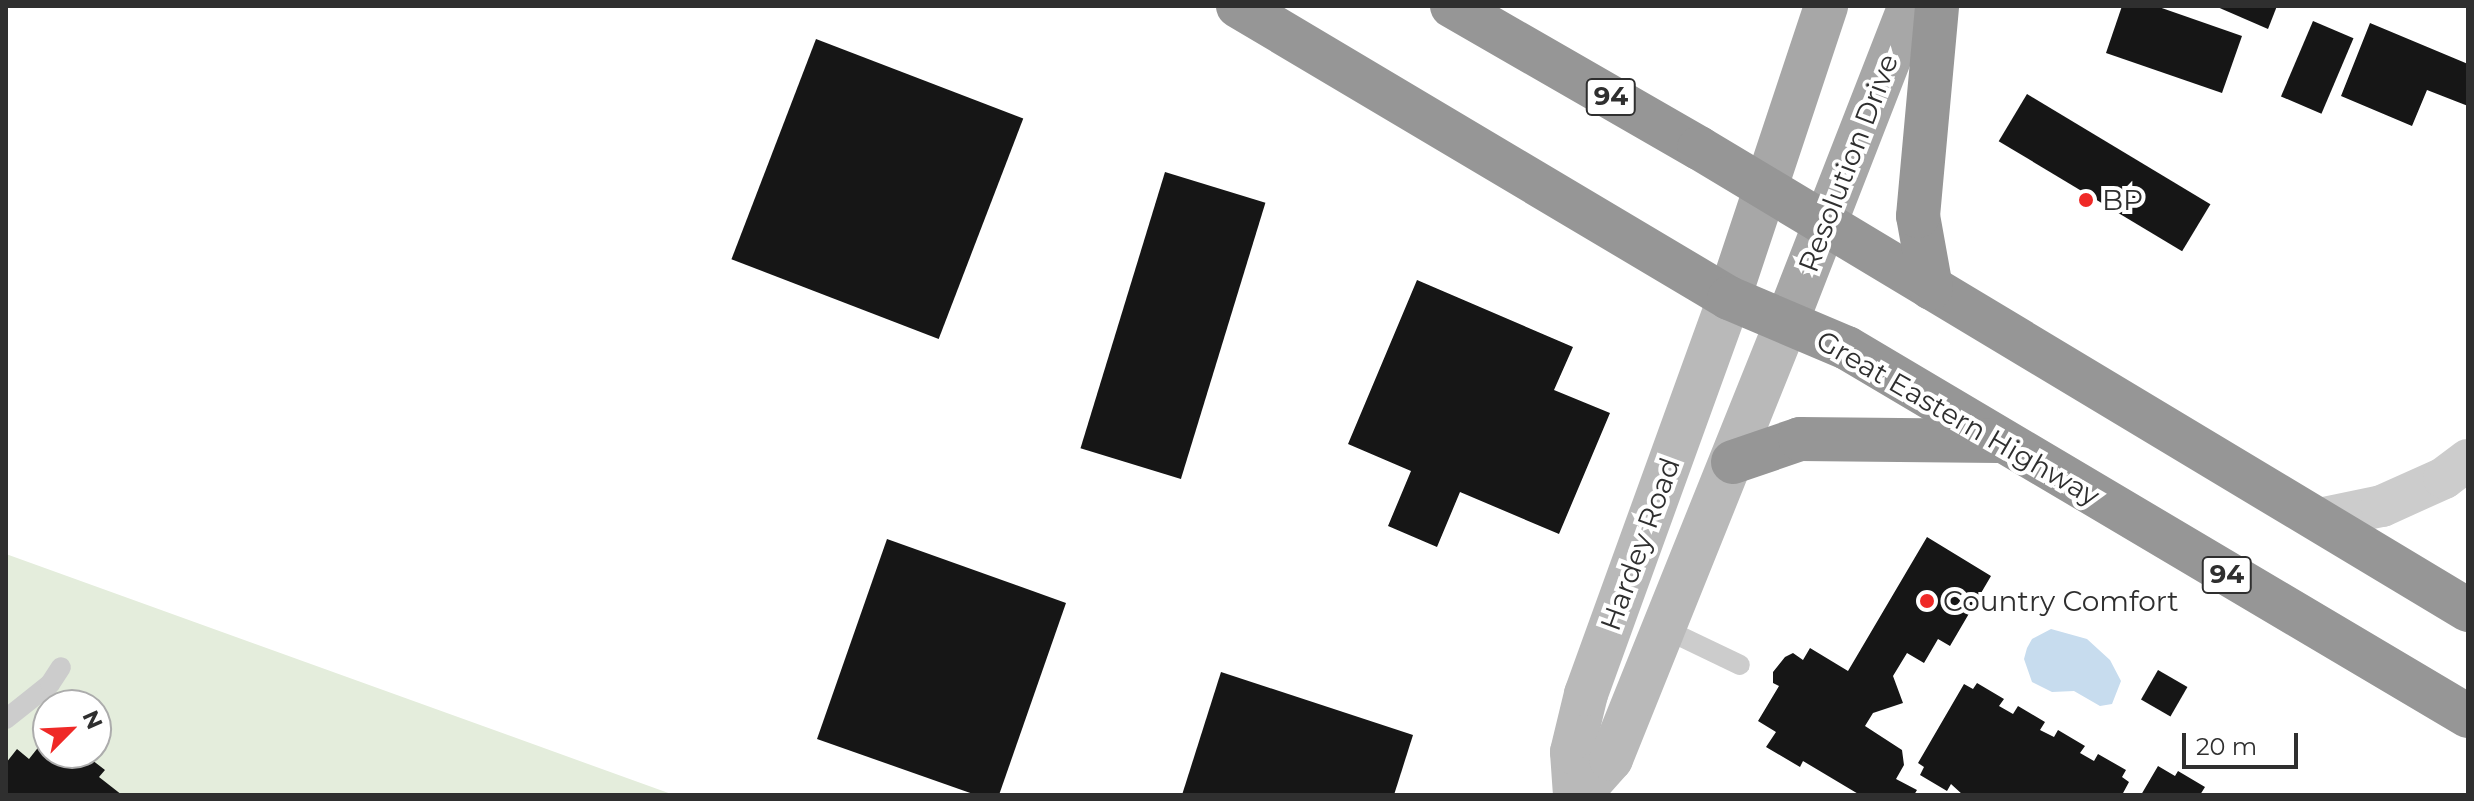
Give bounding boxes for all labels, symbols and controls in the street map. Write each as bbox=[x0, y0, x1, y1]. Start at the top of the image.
street label: Resolution Drive bbox=[1791, 49, 1905, 277]
road number: 94 bbox=[1585, 75, 1637, 119]
place label: BP bbox=[2102, 183, 2143, 217]
marker: BP bbox=[2077, 191, 2095, 209]
street label: Great Eastern Highway bbox=[1810, 323, 2106, 513]
street label: Hardey Road bbox=[1593, 453, 1687, 635]
road number: 94 bbox=[2201, 553, 2253, 597]
place label: Country Comfort bbox=[1943, 584, 2179, 618]
marker: Country Comfort bbox=[1918, 592, 1936, 610]
north arrow bbox=[32, 689, 112, 769]
text: N bbox=[77, 706, 109, 733]
scale bar bbox=[2186, 717, 2302, 767]
text: 20 m bbox=[2196, 732, 2257, 761]

